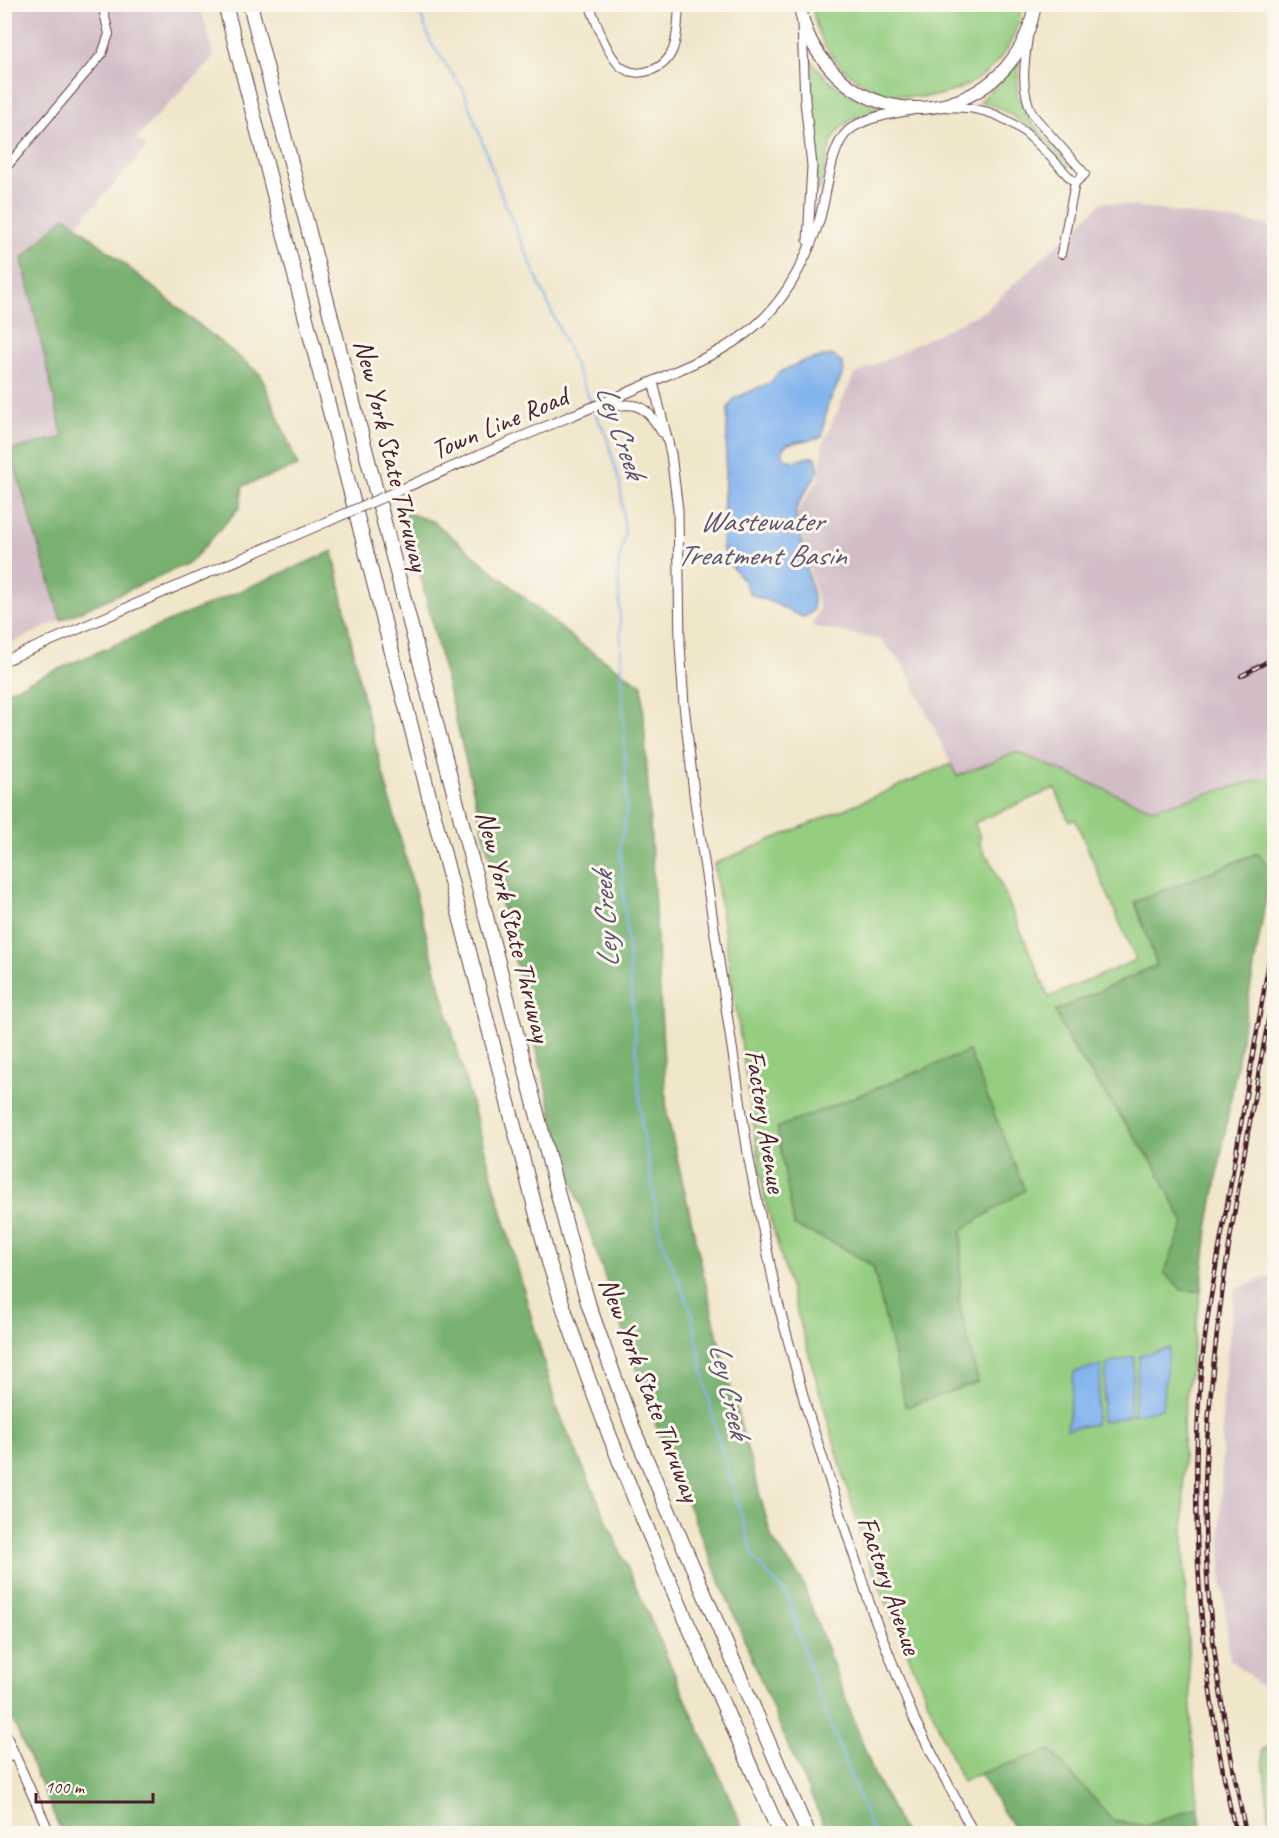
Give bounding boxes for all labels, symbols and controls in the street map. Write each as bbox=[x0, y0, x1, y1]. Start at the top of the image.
street label: New York State Thruway bbox=[346, 336, 438, 577]
street label: Town Line Road bbox=[425, 377, 576, 467]
water label: Ley Creek bbox=[587, 380, 657, 488]
water label: Wastewater Treatment Basin bbox=[676, 502, 848, 574]
street label: New York State Thruway bbox=[468, 807, 560, 1048]
water label: Ley Creek bbox=[582, 865, 627, 969]
street label: Factory Avenue bbox=[737, 1047, 795, 1197]
street label: New York State Thruway bbox=[591, 1272, 710, 1508]
water label: Ley Creek bbox=[701, 1339, 761, 1447]
street label: Factory Avenue bbox=[850, 1511, 931, 1661]
scale bar bbox=[36, 1766, 153, 1804]
text: 100 m bbox=[45, 1776, 86, 1798]

